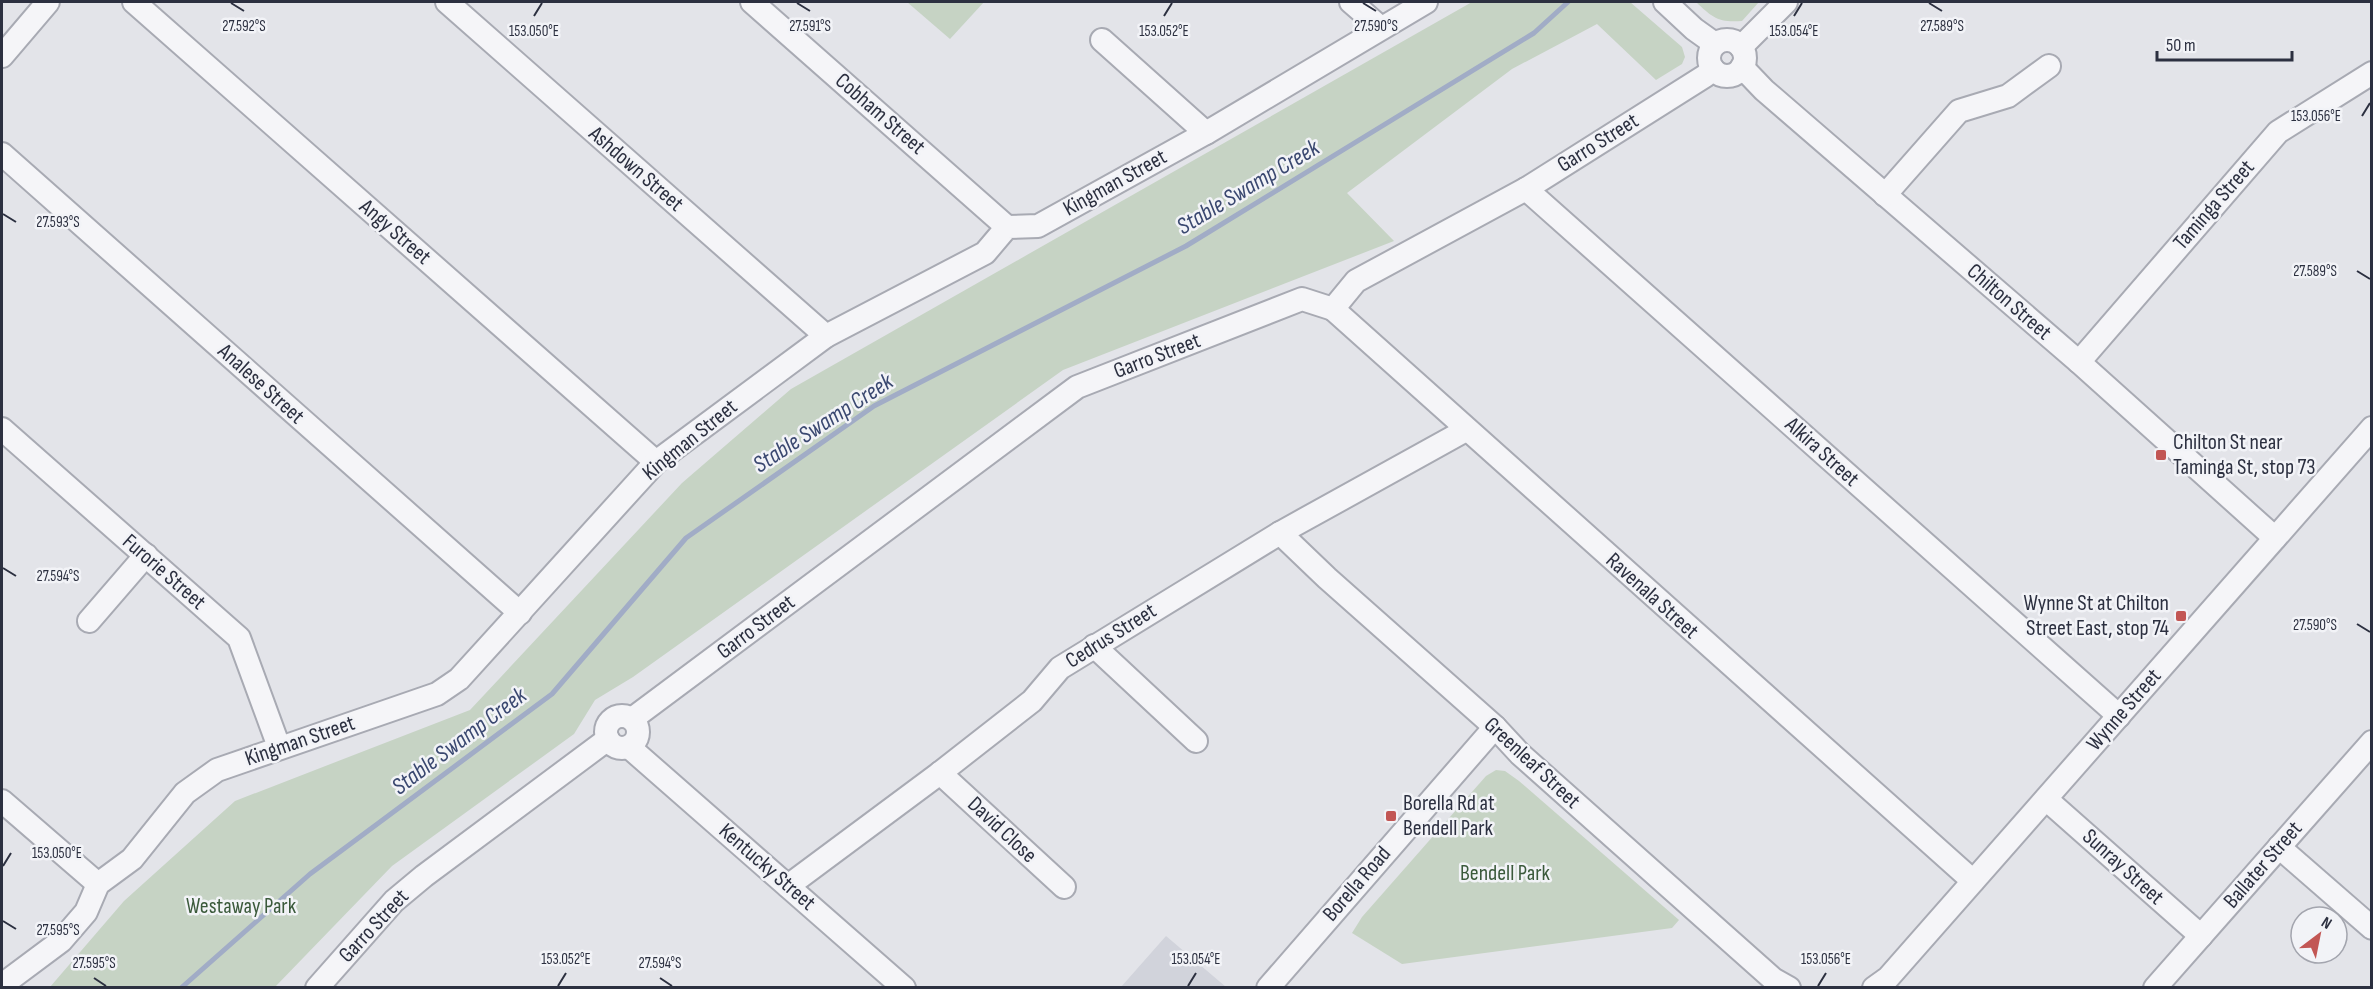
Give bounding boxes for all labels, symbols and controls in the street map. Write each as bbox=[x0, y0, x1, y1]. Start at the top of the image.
text: 27.592°S bbox=[222, 17, 266, 36]
text: 27.591°S bbox=[789, 17, 831, 36]
text: 27.590°S bbox=[1354, 17, 1398, 36]
text: 27.589°S bbox=[1920, 17, 1964, 36]
text: 153.050°E bbox=[509, 22, 559, 41]
text: 153.052°E bbox=[1139, 22, 1189, 41]
text: 153.054°E bbox=[1769, 22, 1819, 41]
scale bar bbox=[2157, 24, 2292, 62]
text: 50 m bbox=[2166, 35, 2196, 56]
street label: Cobham Street bbox=[829, 68, 931, 161]
street label: Garro Street bbox=[1552, 107, 1644, 178]
text: 153.056°E bbox=[2291, 107, 2341, 126]
street label: Ashdown Street bbox=[582, 120, 689, 218]
water label: Stable Swamp Creek bbox=[1172, 133, 1325, 241]
street label: Kingman Street bbox=[1058, 143, 1172, 222]
street label: Taminga Street bbox=[2168, 154, 2261, 256]
street label: Angy Street bbox=[353, 193, 437, 271]
text: 27.593°S bbox=[36, 213, 80, 232]
street label: Chilton Street bbox=[1961, 258, 2057, 346]
text: 27.589°S bbox=[2293, 262, 2337, 281]
street label: Garro Street bbox=[1110, 327, 1204, 385]
street label: Analese Street bbox=[211, 337, 310, 430]
water label: Stable Swamp Creek bbox=[748, 366, 899, 479]
street label: Kingman Street bbox=[637, 393, 743, 486]
street label: Alkira Street bbox=[1779, 411, 1865, 493]
place label: Chilton St near Taminga St, stop 73 bbox=[2173, 429, 2316, 481]
marker: Chilton St near Taminga St, stop 73 bbox=[2154, 448, 2168, 462]
street label: Furorie Street bbox=[117, 528, 211, 616]
street label: Ravenala Street bbox=[1600, 547, 1704, 645]
text: 27.594°S bbox=[37, 567, 79, 586]
street label: Garro Street bbox=[712, 589, 801, 665]
place label: Wynne St at Chilton Street East, stop 74 bbox=[2024, 590, 2169, 642]
street label: Cedrus Street bbox=[1061, 597, 1162, 674]
marker: Wynne St at Chilton Street East, stop 74 bbox=[2174, 609, 2188, 623]
text: 27.590°S bbox=[2293, 616, 2337, 635]
street label: Wynne Street bbox=[2081, 663, 2167, 757]
water label: Stable Swamp Creek bbox=[386, 680, 533, 801]
street label: Kingman Street bbox=[242, 710, 359, 772]
street label: Greenleaf Street bbox=[1478, 712, 1586, 815]
place label: Borella Rd at Bendell Park bbox=[1403, 790, 1495, 842]
street label: David Close bbox=[962, 791, 1042, 869]
marker: Borella Rd at Bendell Park bbox=[1384, 809, 1398, 823]
street label: Ballater Street bbox=[2218, 816, 2308, 914]
street label: Kentucky Street bbox=[713, 818, 821, 917]
street label: Sunray Street bbox=[2077, 823, 2170, 911]
street label: Borella Road bbox=[1317, 841, 1397, 927]
text: 153.050°E bbox=[32, 844, 82, 863]
park label: Bendell Park bbox=[1460, 860, 1551, 887]
street label: Garro Street bbox=[333, 883, 415, 968]
park label: Westaway Park bbox=[186, 893, 297, 920]
north arrow bbox=[2289, 905, 2349, 965]
text: N bbox=[2317, 913, 2335, 934]
text: 27.595°S bbox=[36, 921, 80, 940]
text: 153.052°E bbox=[541, 950, 591, 969]
text: 153.054°E bbox=[1171, 950, 1221, 969]
text: 153.056°E bbox=[1801, 950, 1851, 969]
text: 27.595°S bbox=[72, 954, 116, 973]
text: 27.594°S bbox=[639, 954, 681, 973]

